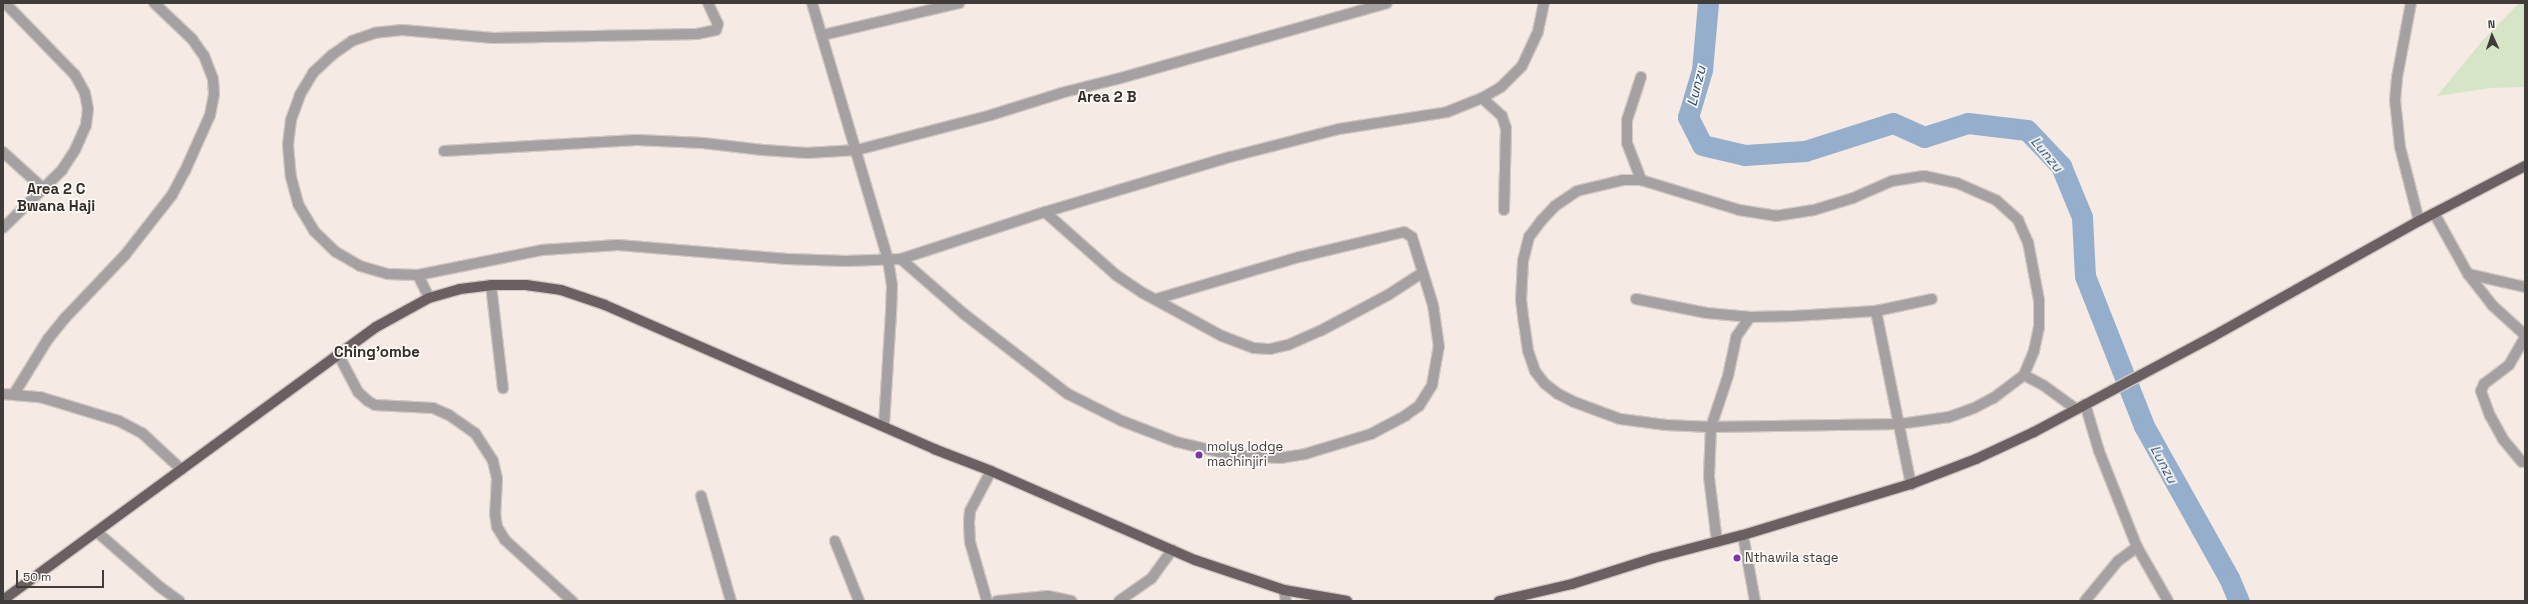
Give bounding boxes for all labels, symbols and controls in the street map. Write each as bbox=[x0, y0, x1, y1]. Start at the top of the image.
north arrow bbox=[2472, 16, 2512, 56]
text: N bbox=[2487, 17, 2495, 31]
water label: Lunzu bbox=[1683, 64, 1709, 108]
district label: Area 2 B bbox=[1078, 88, 1136, 106]
water label: Lunzu bbox=[2028, 133, 2066, 175]
district label: Area 2 C Bwana Haji bbox=[17, 179, 95, 214]
district label: Ching'ombe bbox=[334, 343, 420, 361]
place label: molys lodge machinjiri bbox=[1207, 440, 1283, 471]
water label: Lunzu bbox=[2147, 442, 2181, 486]
marker: molys lodge machinjiri bbox=[1194, 450, 1204, 460]
place label: Nthawila stage bbox=[1745, 550, 1839, 566]
marker: Nthawila stage bbox=[1732, 553, 1742, 563]
scale bar bbox=[18, 562, 106, 588]
text: 50 m bbox=[23, 569, 51, 585]

